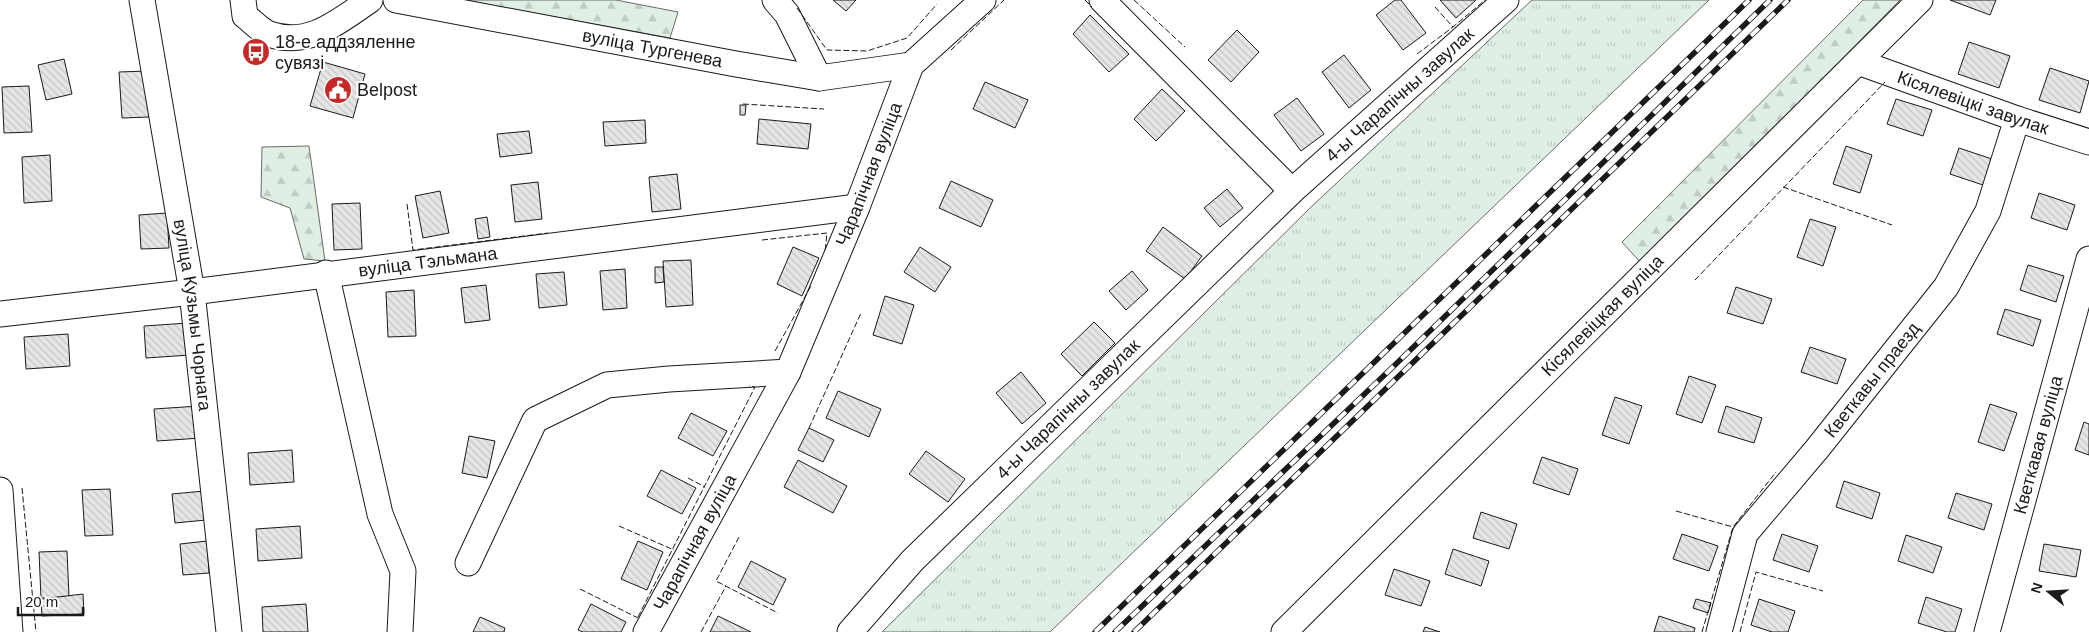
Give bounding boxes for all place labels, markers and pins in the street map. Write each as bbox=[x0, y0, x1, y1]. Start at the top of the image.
place label: 18-е аддзяленне сувязі bbox=[275, 32, 415, 73]
bus stop icon: 18-е аддзяленне сувязі bbox=[241, 37, 271, 67]
public building icon: Belpost bbox=[323, 75, 353, 105]
place label: Belpost bbox=[357, 80, 417, 100]

